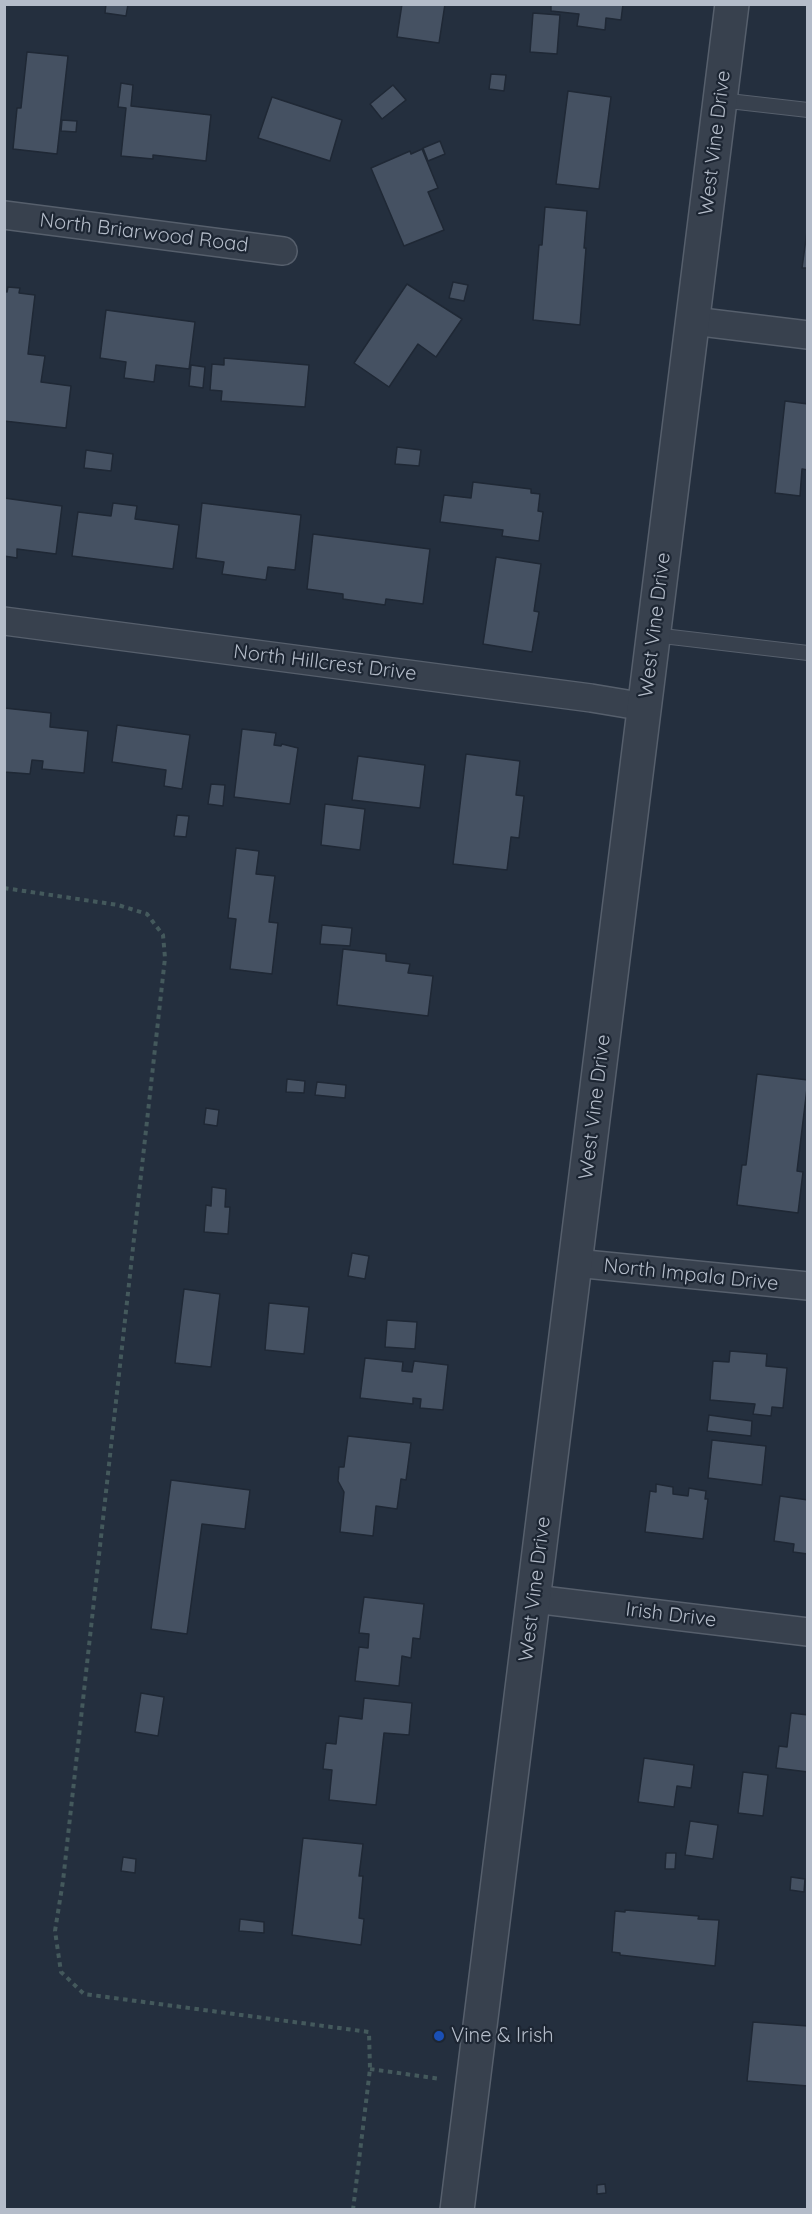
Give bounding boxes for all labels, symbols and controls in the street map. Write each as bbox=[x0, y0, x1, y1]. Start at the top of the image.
street label: West Vine Drive bbox=[694, 69, 736, 217]
street label: North Briarwood Road bbox=[38, 208, 250, 258]
street label: West Vine Drive bbox=[634, 551, 676, 699]
street label: North Hillcrest Drive bbox=[232, 640, 418, 686]
street label: West Vine Drive bbox=[574, 1033, 616, 1181]
street label: North Impala Drive bbox=[602, 1254, 780, 1296]
street label: West Vine Drive bbox=[514, 1515, 556, 1663]
street label: Irish Drive bbox=[624, 1598, 718, 1632]
place label: Vine & Irish bbox=[451, 2024, 554, 2048]
marker: Vine & Irish bbox=[432, 2029, 446, 2043]

